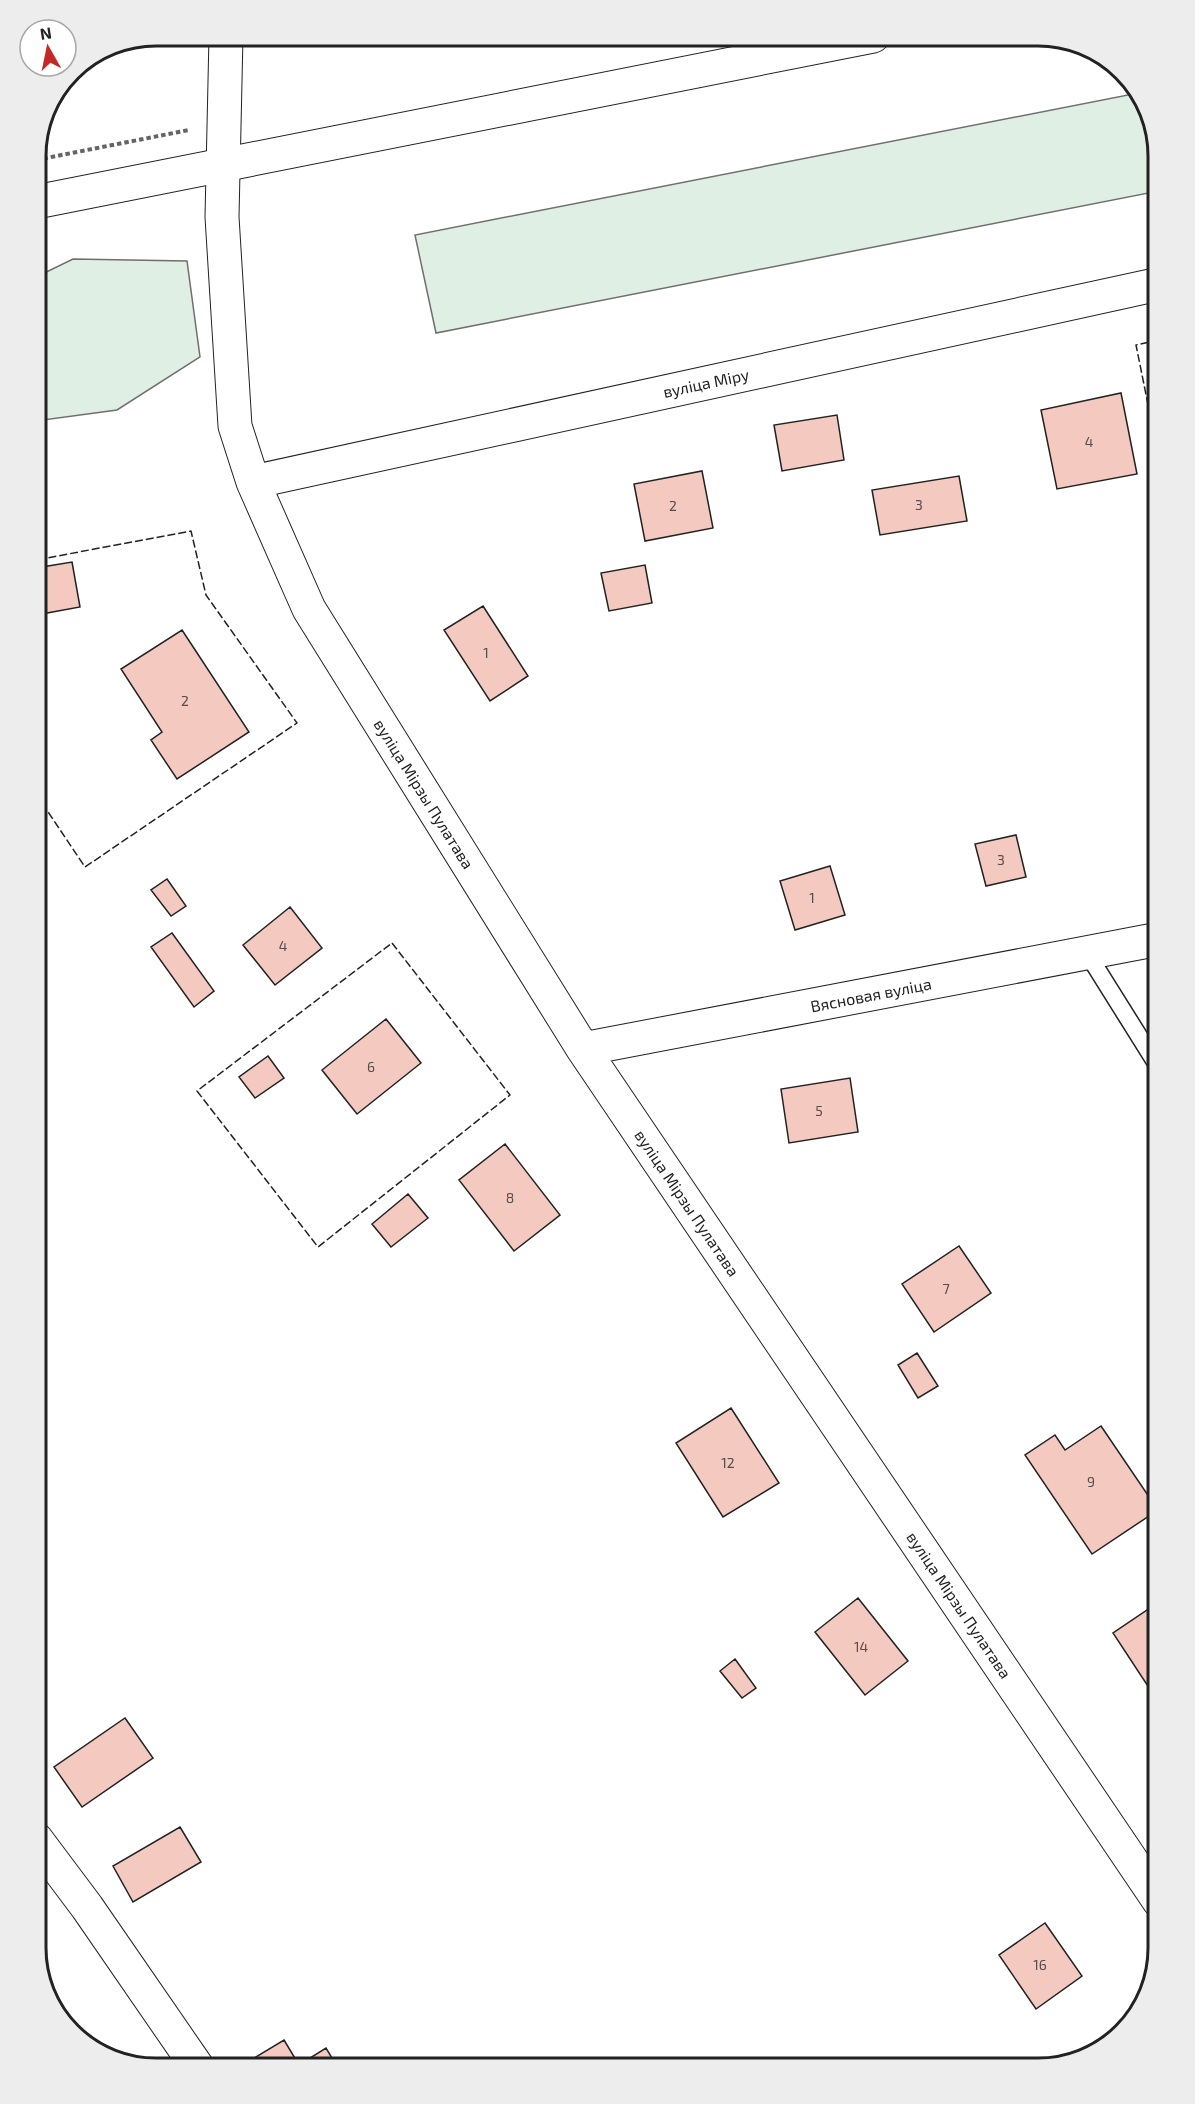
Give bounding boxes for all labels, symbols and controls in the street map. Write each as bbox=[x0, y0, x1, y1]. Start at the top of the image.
north arrow bbox=[18, 18, 78, 78]
text: N bbox=[38, 22, 53, 43]
street label: вуліца Міру bbox=[661, 364, 751, 402]
house number: 4 bbox=[1085, 433, 1093, 450]
house number: 3 bbox=[915, 496, 923, 513]
house number: 2 bbox=[669, 497, 677, 514]
house number: 1 bbox=[483, 644, 489, 661]
house number: 2 bbox=[181, 692, 189, 709]
street label: вуліца Мірзы Пулатава bbox=[370, 715, 478, 873]
house number: 3 bbox=[997, 851, 1005, 868]
house number: 1 bbox=[809, 889, 815, 906]
house number: 4 bbox=[279, 937, 287, 954]
street label: Вясновая вуліца bbox=[809, 973, 933, 1017]
house number: 6 bbox=[367, 1058, 375, 1075]
house number: 5 bbox=[815, 1102, 823, 1119]
street label: вуліца Мірзы Пулатава bbox=[630, 1126, 744, 1280]
house number: 8 bbox=[506, 1189, 514, 1206]
house number: 7 bbox=[942, 1280, 950, 1297]
house number: 12 bbox=[721, 1454, 735, 1471]
house number: 9 bbox=[1087, 1473, 1095, 1490]
street label: вуліца Мірзы Пулатава bbox=[902, 1528, 1016, 1682]
house number: 14 bbox=[854, 1638, 868, 1655]
house number: 16 bbox=[1033, 1956, 1047, 1973]

